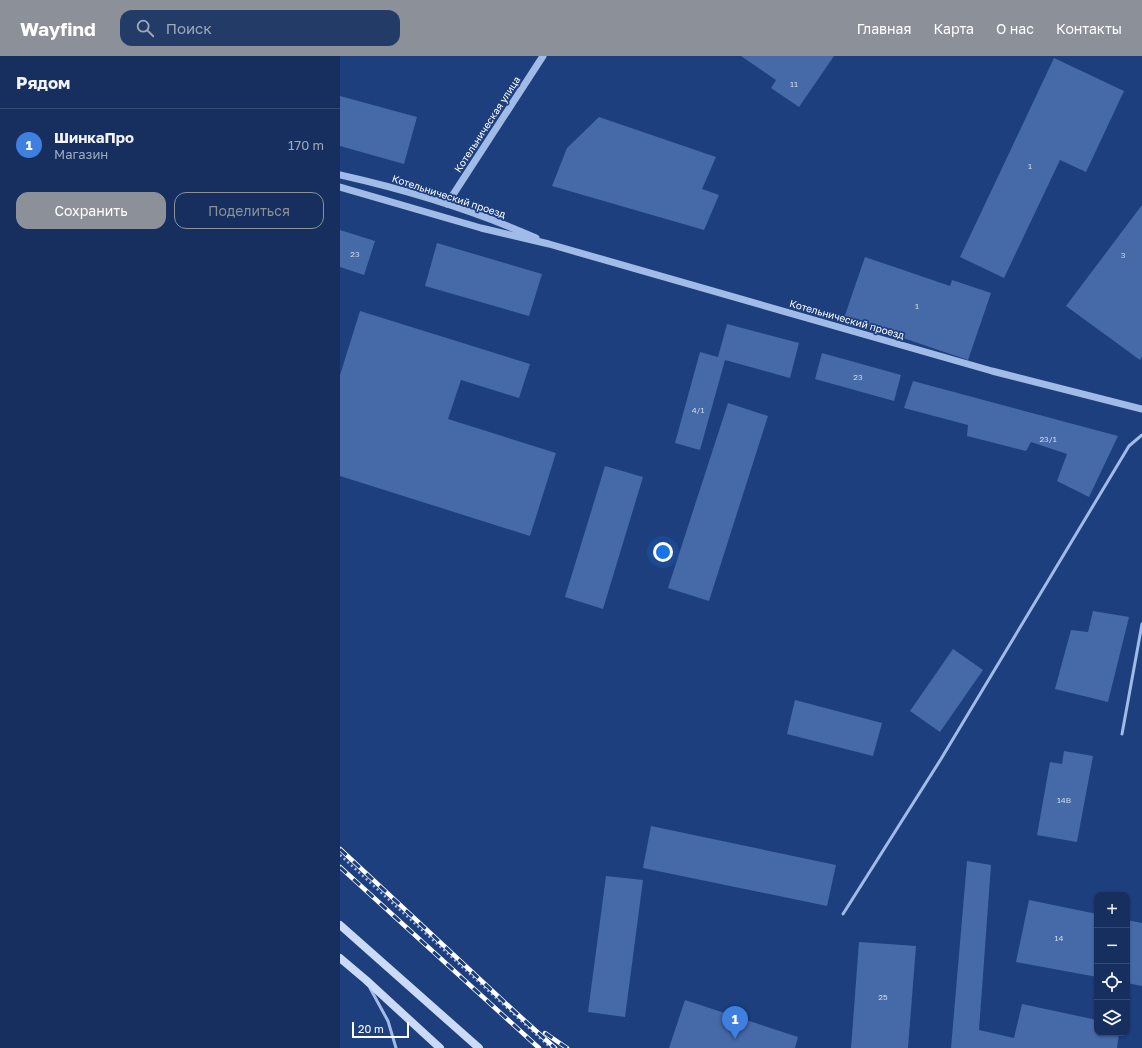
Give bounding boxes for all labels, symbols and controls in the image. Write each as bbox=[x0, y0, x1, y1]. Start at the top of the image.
search box bbox=[120, 10, 400, 46]
text: Wayfind bbox=[20, 17, 96, 40]
icon: search bbox=[134, 17, 156, 39]
text: Поиск bbox=[166, 19, 212, 37]
text: Главная bbox=[857, 20, 911, 37]
text: Карта bbox=[933, 20, 974, 37]
text: О нас bbox=[996, 20, 1034, 37]
text: Контакты bbox=[1056, 20, 1122, 37]
text: Рядом bbox=[16, 72, 70, 93]
street label: Котельническая улица bbox=[451, 74, 523, 174]
house number: 11 bbox=[790, 79, 798, 89]
text: ШинкаПро bbox=[54, 128, 134, 146]
text: 1 bbox=[26, 137, 32, 153]
text: 170 m bbox=[288, 137, 324, 153]
text: Магазин bbox=[54, 146, 108, 162]
house number: 1 bbox=[1028, 161, 1032, 171]
street label: Котельнический проезд bbox=[391, 172, 507, 220]
button: Сохранить bbox=[16, 192, 166, 229]
button: Поделиться bbox=[174, 192, 324, 229]
house number: 23 bbox=[350, 249, 360, 259]
house number: 3 bbox=[1121, 250, 1126, 260]
street label: Котельнический проезд bbox=[788, 297, 906, 341]
house number: 1 bbox=[915, 301, 919, 311]
house number: 23 bbox=[853, 372, 863, 382]
house number: 4/1 bbox=[692, 405, 704, 415]
house number: 23/1 bbox=[1039, 434, 1057, 444]
your location bbox=[653, 542, 673, 562]
house number: 14В bbox=[1057, 795, 1071, 805]
map controls bbox=[1094, 892, 1130, 1036]
button: + bbox=[1094, 892, 1130, 928]
button: − bbox=[1094, 928, 1130, 964]
house number: 14 bbox=[1055, 933, 1063, 943]
button: locate bbox=[1094, 964, 1130, 1000]
house number: 25 bbox=[878, 992, 888, 1002]
button: layers bbox=[1094, 1000, 1130, 1036]
pin: 1 bbox=[722, 1006, 748, 1039]
scale bar bbox=[352, 1020, 409, 1039]
text: 20 m bbox=[358, 1022, 384, 1035]

